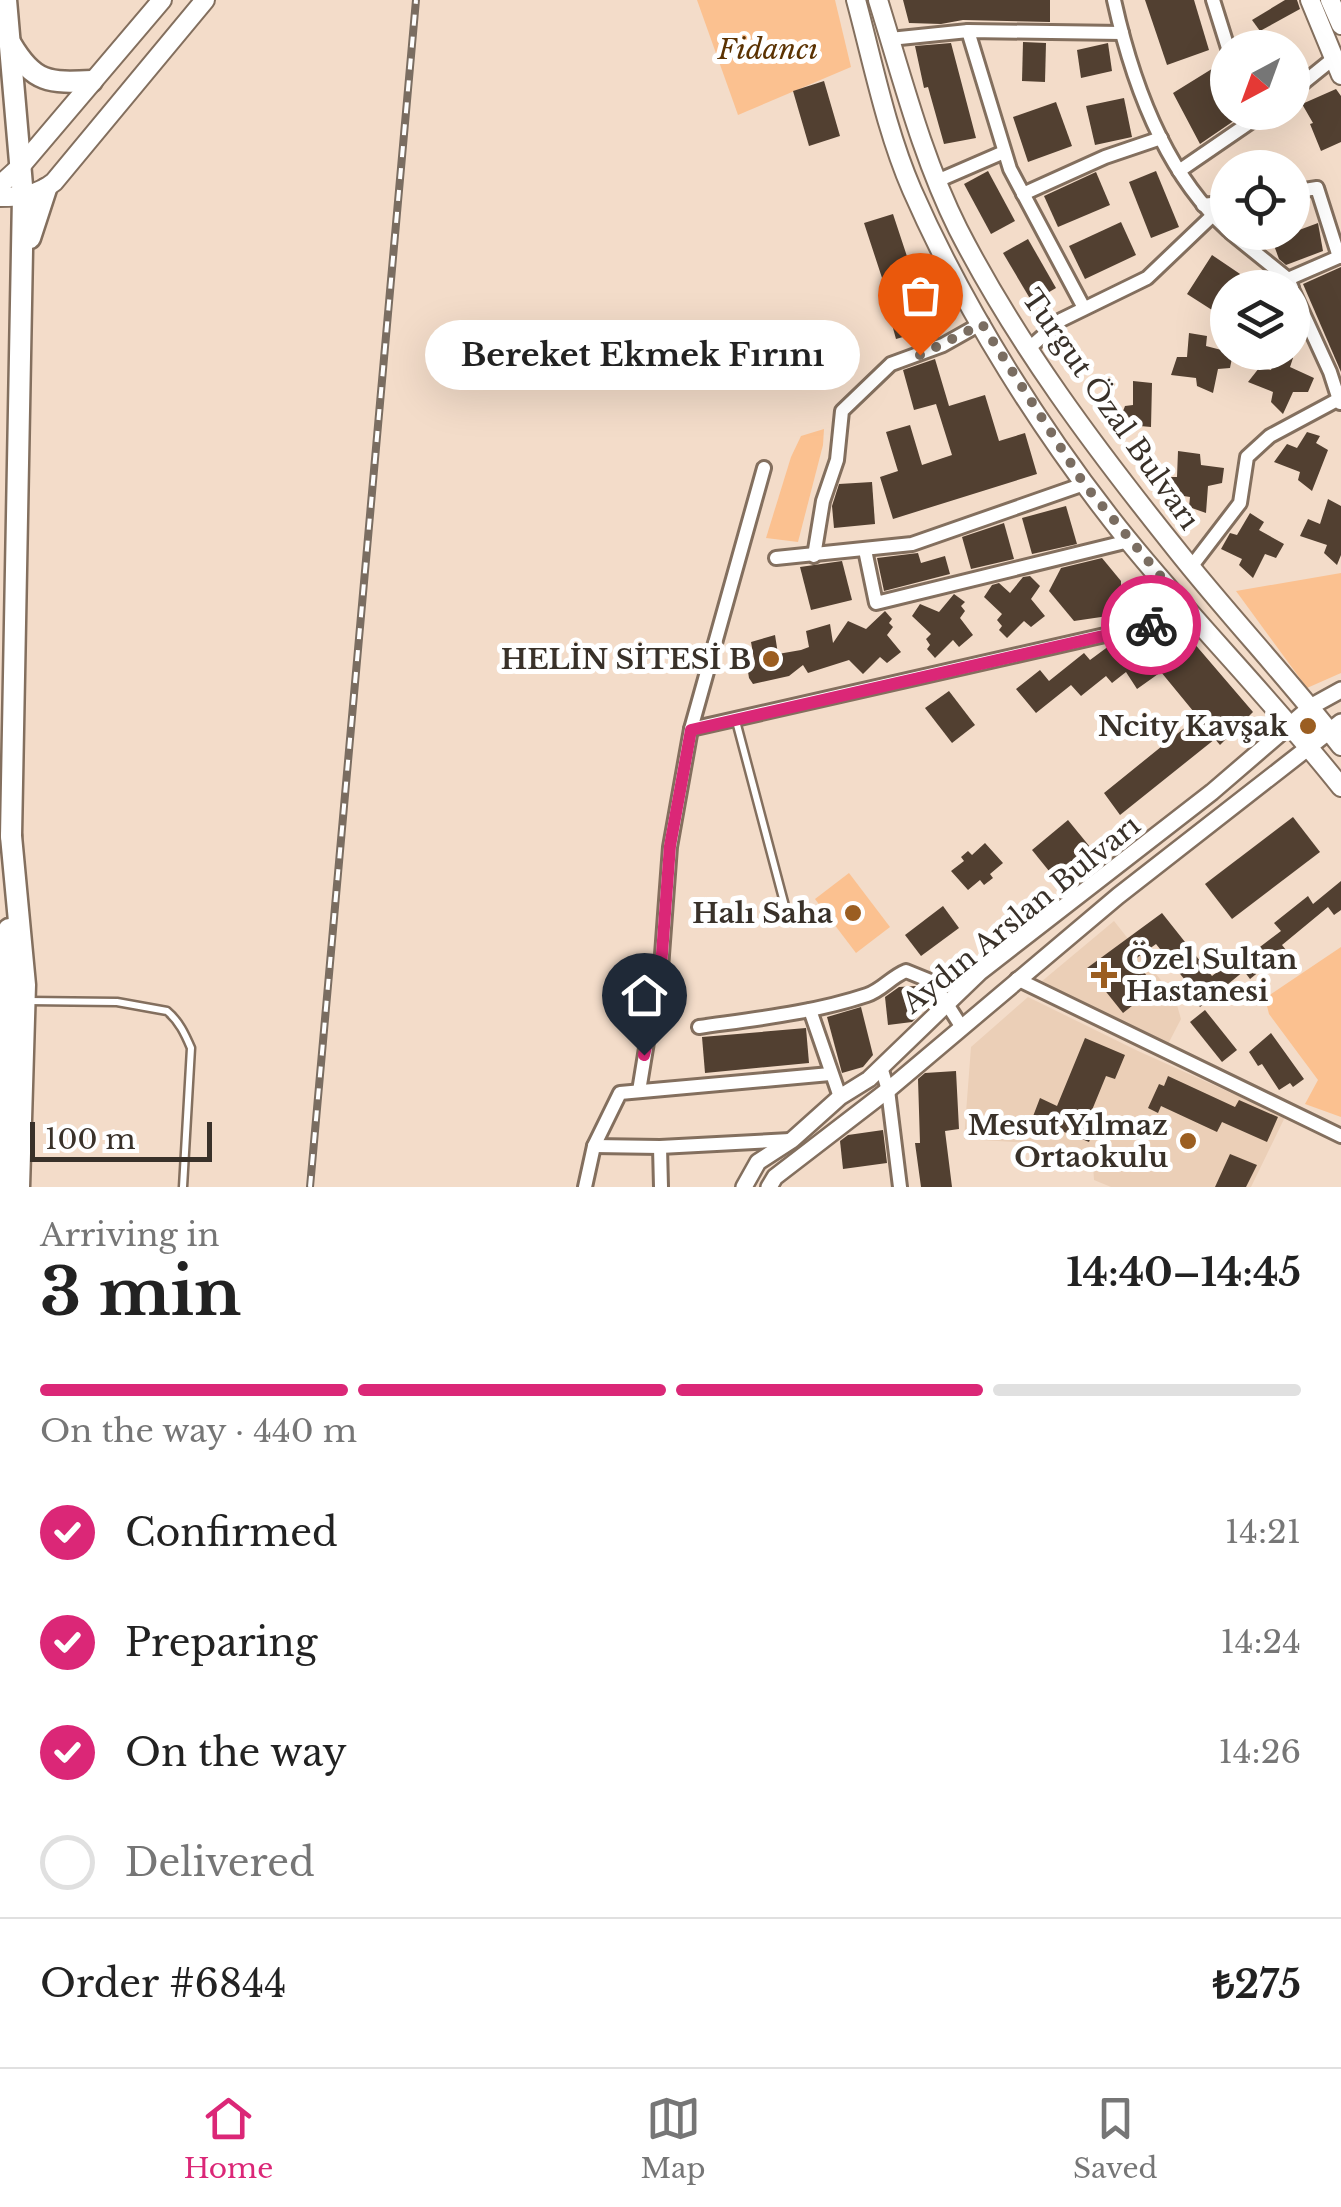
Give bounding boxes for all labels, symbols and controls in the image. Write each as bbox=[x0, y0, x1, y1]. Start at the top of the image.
north arrow bbox=[1210, 30, 1310, 130]
map controls bbox=[1210, 30, 1310, 370]
park label: Fidancı bbox=[717, 32, 818, 67]
button: locate bbox=[1210, 150, 1310, 250]
pin bbox=[878, 253, 963, 356]
icon: bag bbox=[893, 268, 948, 323]
button: layers bbox=[1210, 270, 1310, 370]
street label: Turgut Özal Bulvarı bbox=[1014, 282, 1207, 536]
callout: Bereket Ekmek Fırını bbox=[425, 320, 860, 390]
text: Bereket Ekmek Fırını bbox=[461, 335, 824, 375]
courier bbox=[1101, 575, 1201, 675]
icon: bike bbox=[1124, 598, 1179, 653]
place label: HELİN SİTESİ B bbox=[501, 642, 751, 677]
marker: HELİN SİTESİ B bbox=[760, 648, 782, 670]
place label: Ncity Kavşak bbox=[1098, 709, 1288, 744]
marker: Ncity Kavşak bbox=[1297, 715, 1319, 737]
street label: Aydın Arslan Bulvarı bbox=[895, 808, 1147, 1022]
place label: Halı Saha bbox=[692, 896, 833, 931]
marker: Halı Saha bbox=[842, 902, 864, 924]
place label: Özel Sultan Hastanesi bbox=[1126, 942, 1297, 1009]
pin bbox=[602, 953, 687, 1056]
marker: Özel Sultan Hastanesi bbox=[1091, 962, 1117, 988]
icon: home bbox=[617, 968, 672, 1023]
place label: Mesut Yılmaz Ortaokulu bbox=[968, 1108, 1168, 1175]
scale bar bbox=[30, 1117, 212, 1162]
text: 100 m bbox=[45, 1122, 136, 1157]
marker: Mesut Yılmaz Ortaokulu bbox=[1177, 1130, 1199, 1152]
text: Arriving in bbox=[40, 1215, 219, 1255]
text: 14:40–14:45 bbox=[1066, 1249, 1301, 1296]
text: 3 min bbox=[40, 1252, 241, 1333]
text: On the way · 440 m bbox=[40, 1411, 357, 1451]
icon: check bbox=[40, 1505, 95, 1560]
text: Confirmed bbox=[125, 1509, 338, 1556]
text: 14:21 bbox=[1225, 1512, 1301, 1552]
icon: check bbox=[40, 1615, 95, 1670]
text: Preparing bbox=[125, 1619, 317, 1666]
text: 14:24 bbox=[1220, 1622, 1301, 1662]
icon: check bbox=[40, 1725, 95, 1780]
text: On the way bbox=[125, 1729, 347, 1776]
text: 14:26 bbox=[1219, 1732, 1301, 1772]
text: Delivered bbox=[125, 1839, 315, 1886]
text: Order #6844 bbox=[40, 1960, 286, 2007]
text: ₺275 bbox=[1213, 1961, 1301, 2008]
tab: Home bbox=[184, 2091, 273, 2186]
tab: Map bbox=[641, 2091, 706, 2186]
tab: Saved bbox=[1073, 2091, 1157, 2186]

